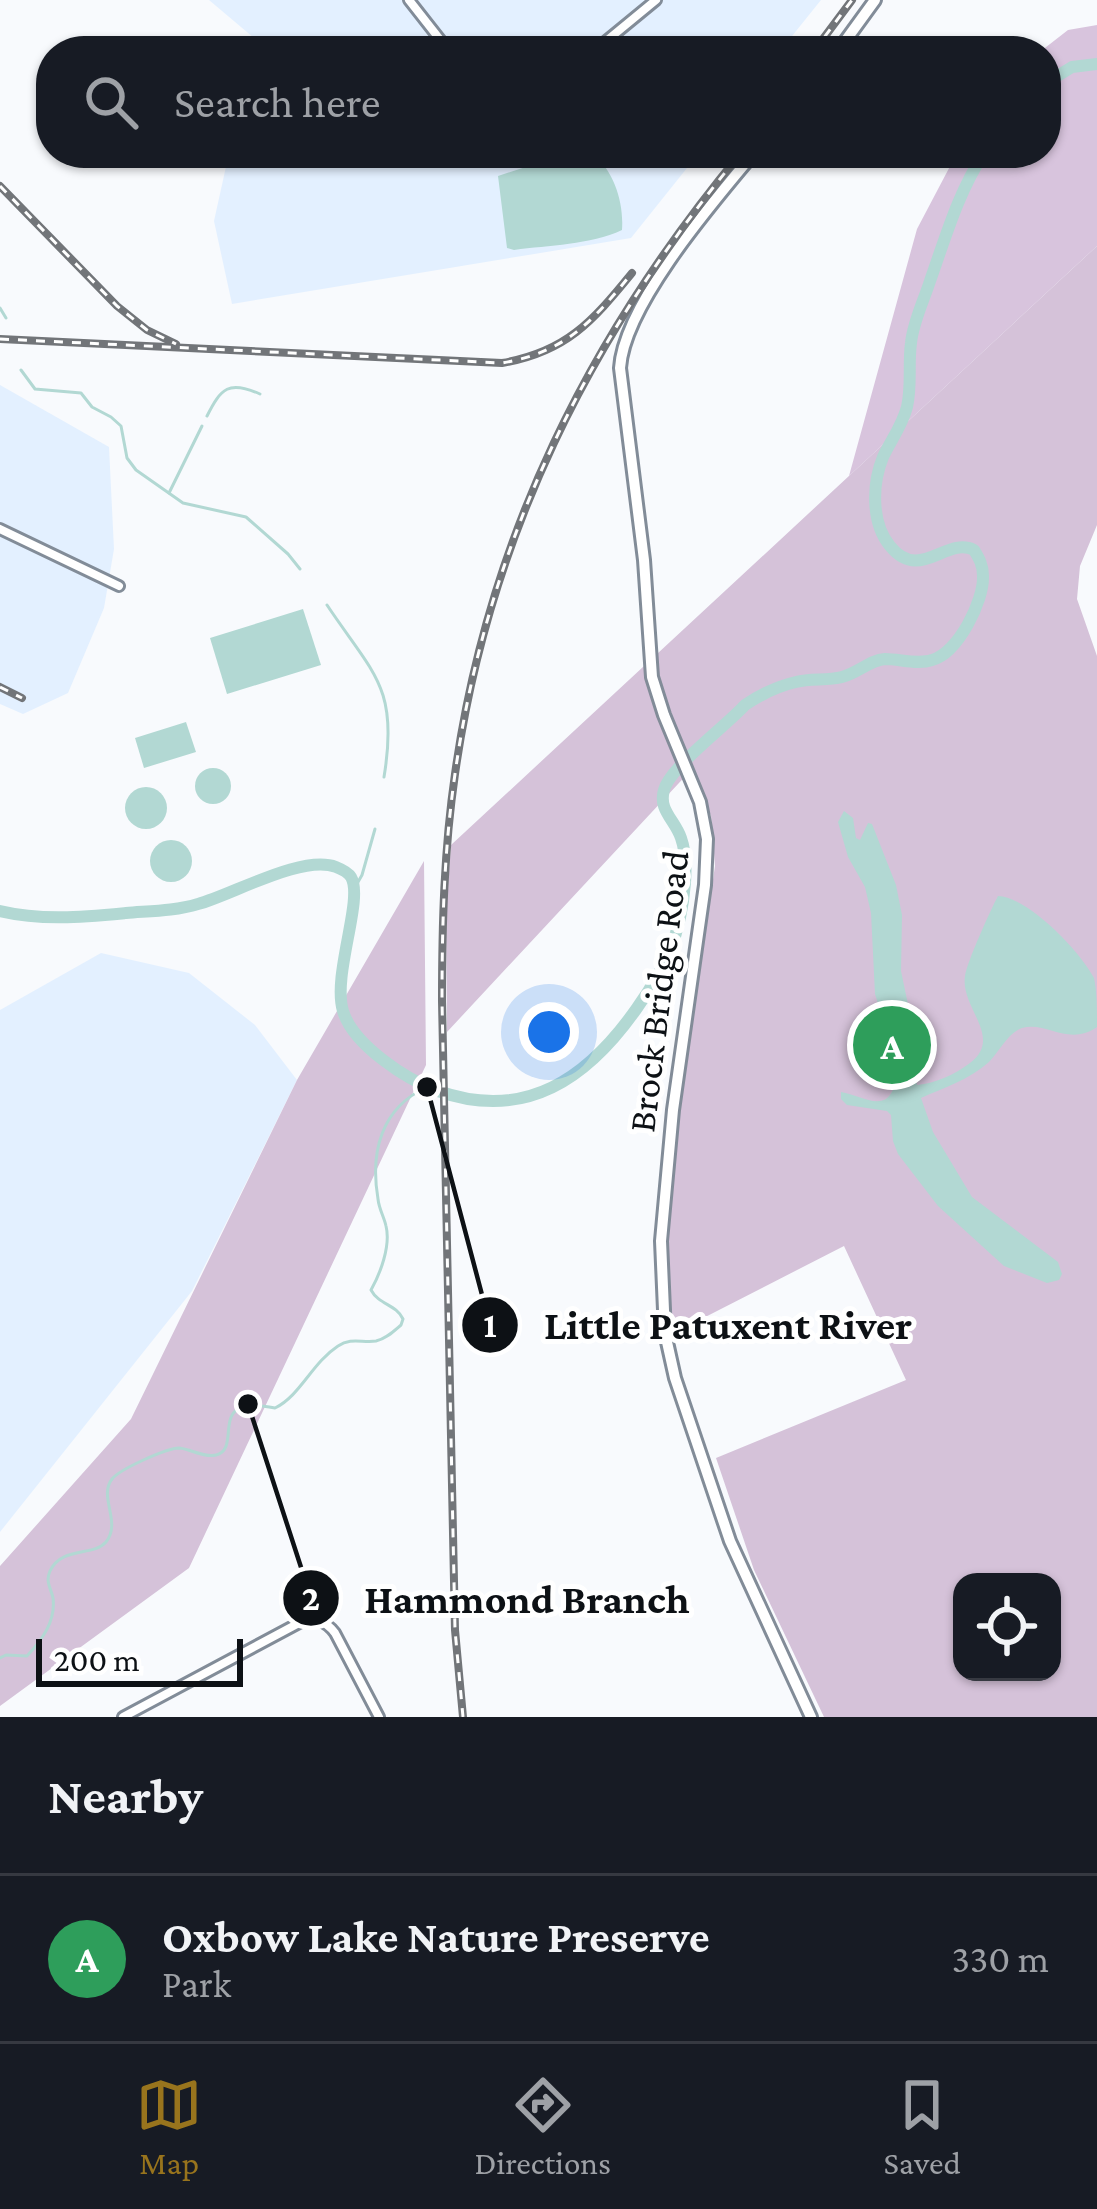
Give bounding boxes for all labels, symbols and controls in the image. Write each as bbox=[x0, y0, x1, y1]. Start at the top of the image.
search box bbox=[36, 36, 1061, 168]
icon: search bbox=[78, 69, 144, 135]
text: Search here bbox=[174, 77, 381, 127]
street label: Brock Bridge Road bbox=[619, 848, 698, 1135]
pin: A bbox=[853, 1000, 931, 1090]
your location bbox=[519, 1002, 579, 1062]
callout: Little Patuxent River bbox=[460, 1286, 936, 1364]
text: Little Patuxent River bbox=[544, 1301, 912, 1348]
text: 1 bbox=[483, 1305, 497, 1345]
callout: Hammond Branch bbox=[281, 1559, 714, 1637]
map controls bbox=[953, 1573, 1061, 1681]
button: locate bbox=[953, 1573, 1061, 1681]
text: Hammond Branch bbox=[364, 1575, 690, 1622]
text: 2 bbox=[302, 1578, 320, 1618]
scale bar bbox=[36, 1633, 243, 1686]
text: 200 m bbox=[54, 1641, 140, 1678]
text: Nearby bbox=[48, 1767, 203, 1824]
text: Oxbow Lake Nature Preserve bbox=[162, 1912, 710, 1962]
text: A bbox=[75, 1937, 99, 1980]
text: 330 m bbox=[951, 1937, 1049, 1980]
text: Park bbox=[162, 1962, 231, 2005]
tab: Map bbox=[136, 2072, 202, 2181]
tab: Directions bbox=[475, 2072, 611, 2181]
tab: Saved bbox=[883, 2072, 961, 2181]

